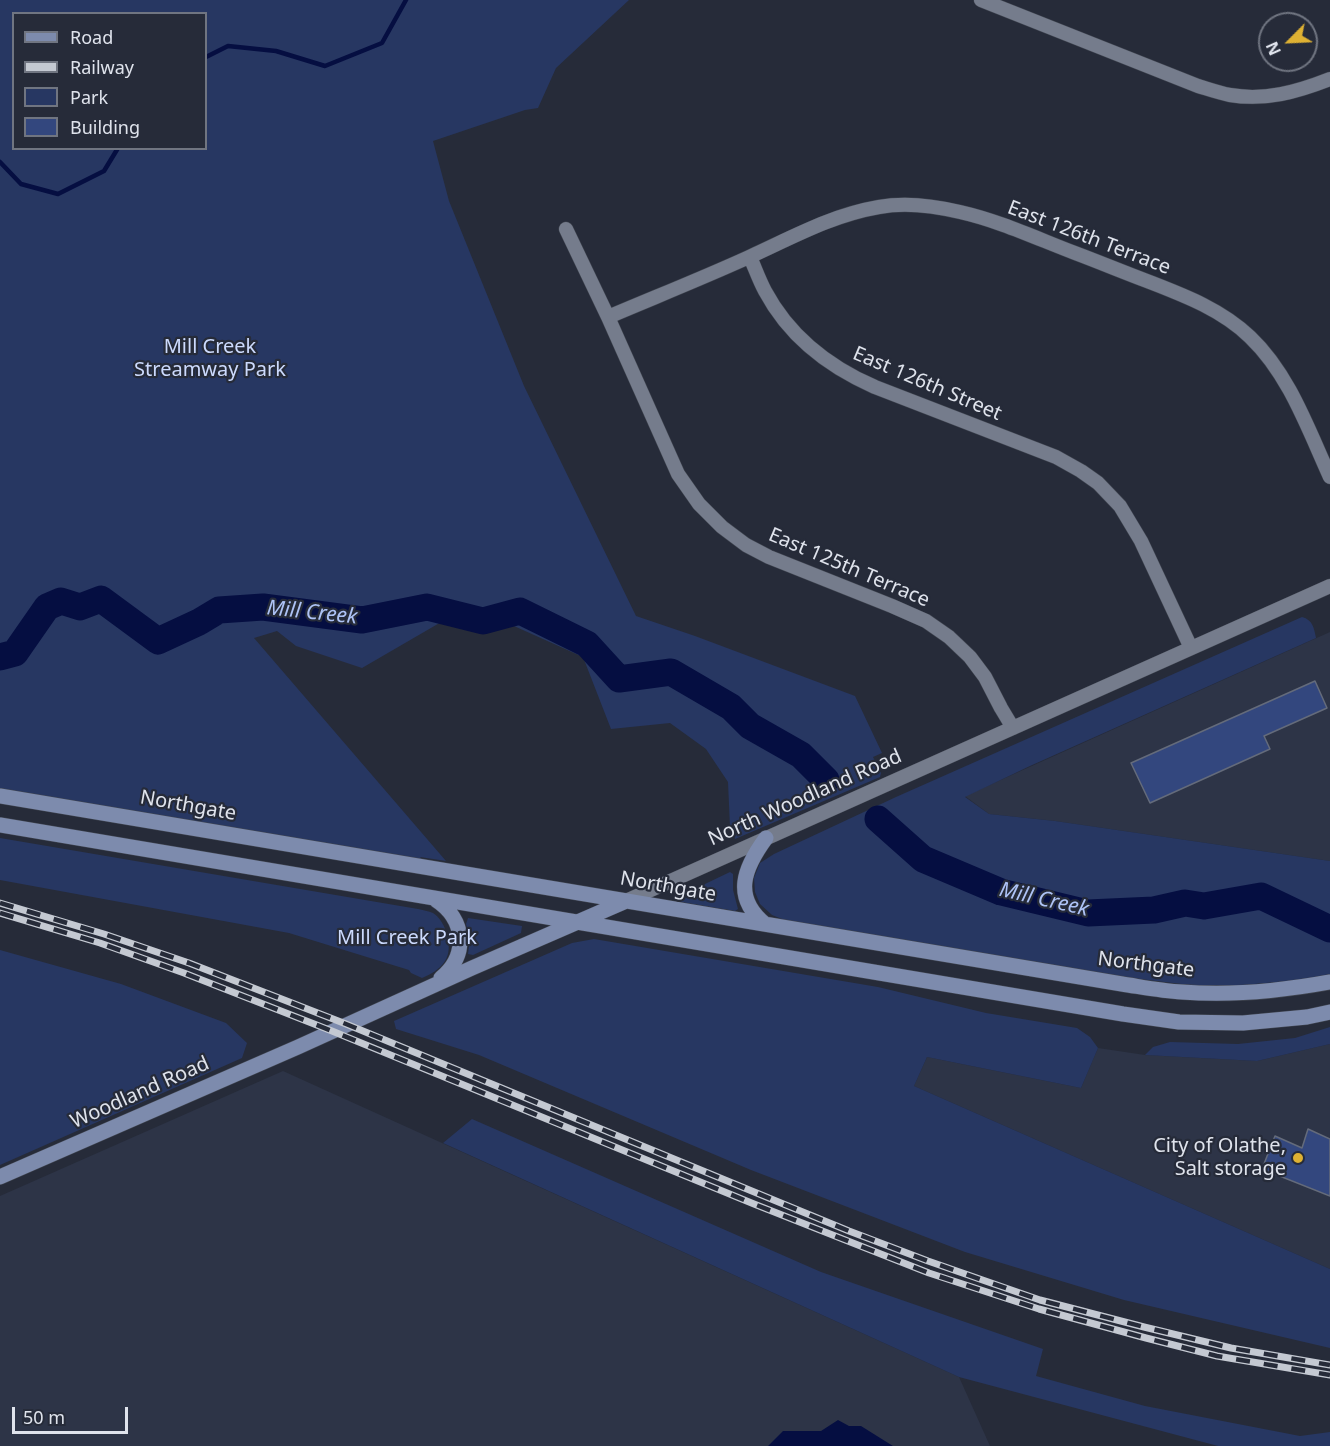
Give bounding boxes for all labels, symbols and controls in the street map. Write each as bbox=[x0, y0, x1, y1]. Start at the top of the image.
legend bbox=[12, 12, 207, 150]
north arrow bbox=[1258, 12, 1318, 72]
text: Road bbox=[70, 25, 113, 49]
text: N bbox=[1261, 38, 1286, 59]
text: Railway bbox=[70, 55, 134, 79]
text: Park bbox=[70, 85, 108, 109]
text: Building bbox=[70, 115, 140, 139]
street label: East 126th Terrace bbox=[1004, 196, 1174, 280]
park label: Mill Creek Streamway Park bbox=[134, 335, 286, 382]
street label: East 126th Street bbox=[849, 342, 1005, 426]
street label: East 125th Terrace bbox=[765, 523, 933, 613]
water label: Mill Creek bbox=[265, 596, 359, 630]
street label: North Woodland Road bbox=[704, 744, 906, 852]
street label: Northgate bbox=[138, 786, 238, 826]
street label: Northgate bbox=[618, 867, 718, 907]
water label: Mill Creek bbox=[997, 877, 1091, 923]
park label: Mill Creek Park bbox=[337, 926, 477, 950]
street label: Northgate bbox=[1096, 947, 1196, 983]
street label: Woodland Road bbox=[67, 1052, 213, 1134]
place label: City of Olathe, Salt storage bbox=[1153, 1134, 1286, 1181]
marker: City of Olathe, Salt storage bbox=[1291, 1151, 1305, 1165]
scale bar bbox=[15, 1395, 130, 1433]
text: 50 m bbox=[23, 1405, 65, 1429]

